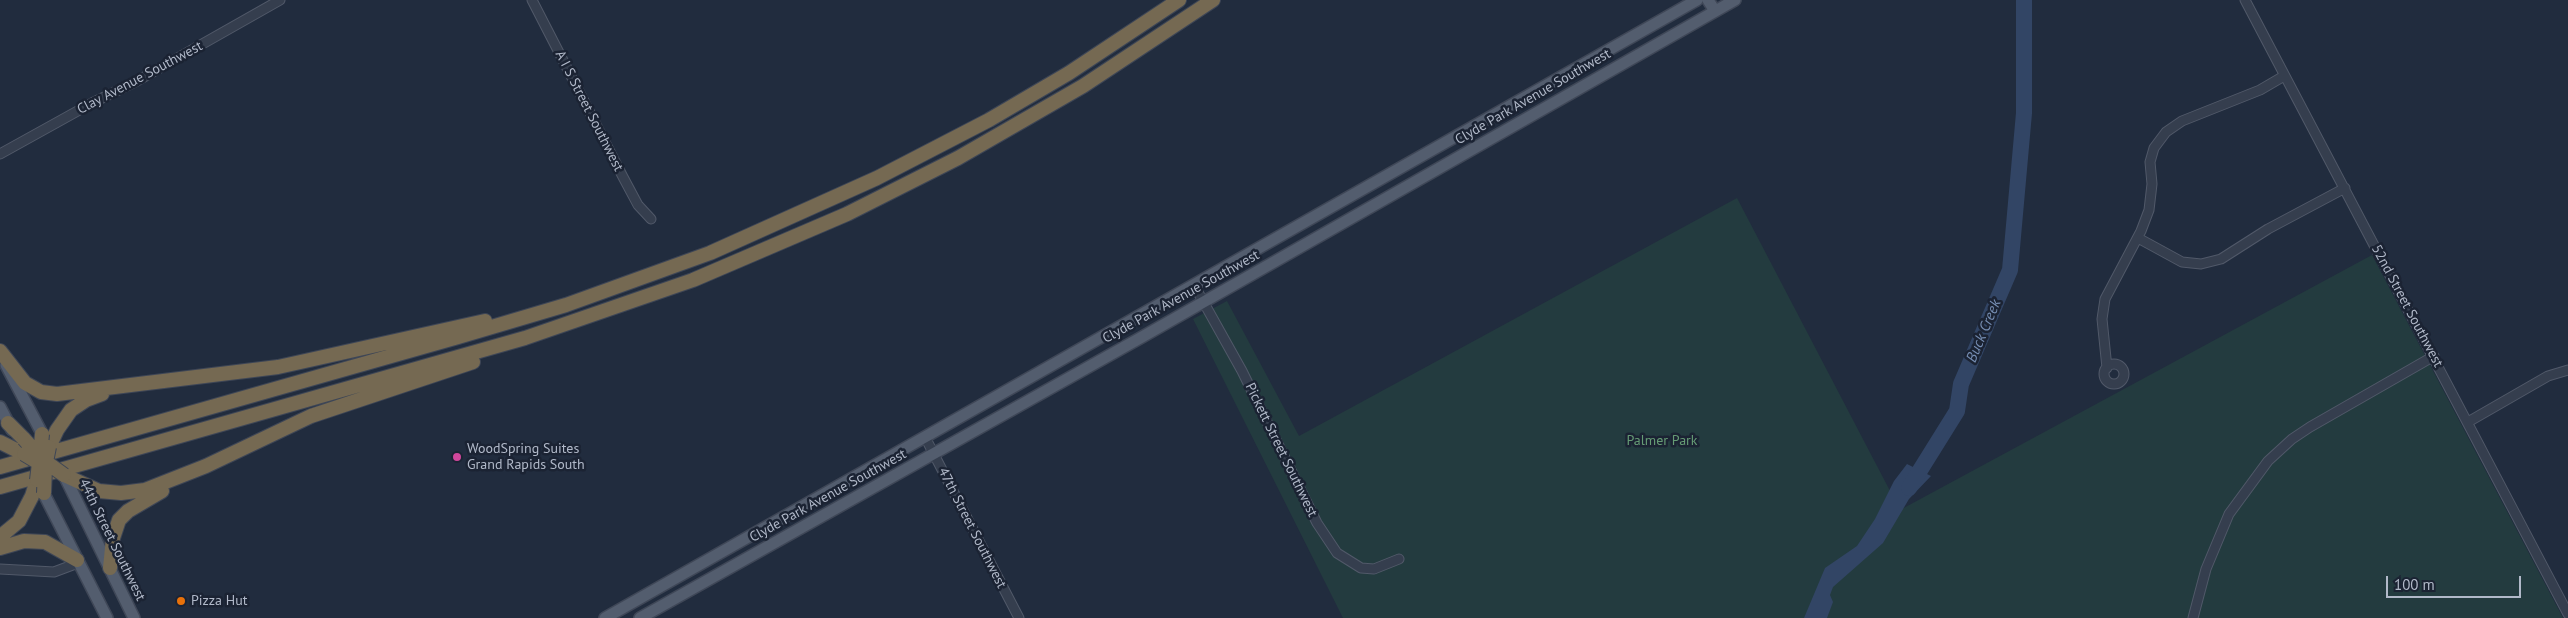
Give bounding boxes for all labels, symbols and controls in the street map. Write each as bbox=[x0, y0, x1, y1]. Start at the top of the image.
street label: Clay Avenue Southwest bbox=[74, 38, 206, 118]
street label: Clyde Park Avenue Southwest bbox=[1452, 46, 1614, 148]
street label: A I S Street Southwest bbox=[551, 48, 627, 174]
street label: 52nd Street Southwest bbox=[2368, 242, 2446, 370]
street label: Clyde Park Avenue Southwest bbox=[1100, 247, 1262, 347]
water label: Buck Creek bbox=[1963, 297, 2005, 365]
street label: Pickett Street Southwest bbox=[1241, 380, 1321, 520]
park label: Palmer Park bbox=[1626, 433, 1698, 449]
place label: WoodSpring Suites Grand Rapids South bbox=[467, 441, 585, 474]
street label: Clyde Park Avenue Southwest bbox=[747, 446, 909, 546]
marker: WoodSpring Suites Grand Rapids South bbox=[451, 451, 463, 463]
street label: 47th Street Southwest bbox=[934, 465, 1010, 591]
street label: 44th Street Southwest bbox=[75, 476, 149, 604]
scale bar bbox=[2388, 566, 2523, 598]
text: 100 m bbox=[2394, 575, 2435, 594]
place label: Pizza Hut bbox=[191, 593, 247, 609]
marker: Pizza Hut bbox=[175, 595, 187, 607]

